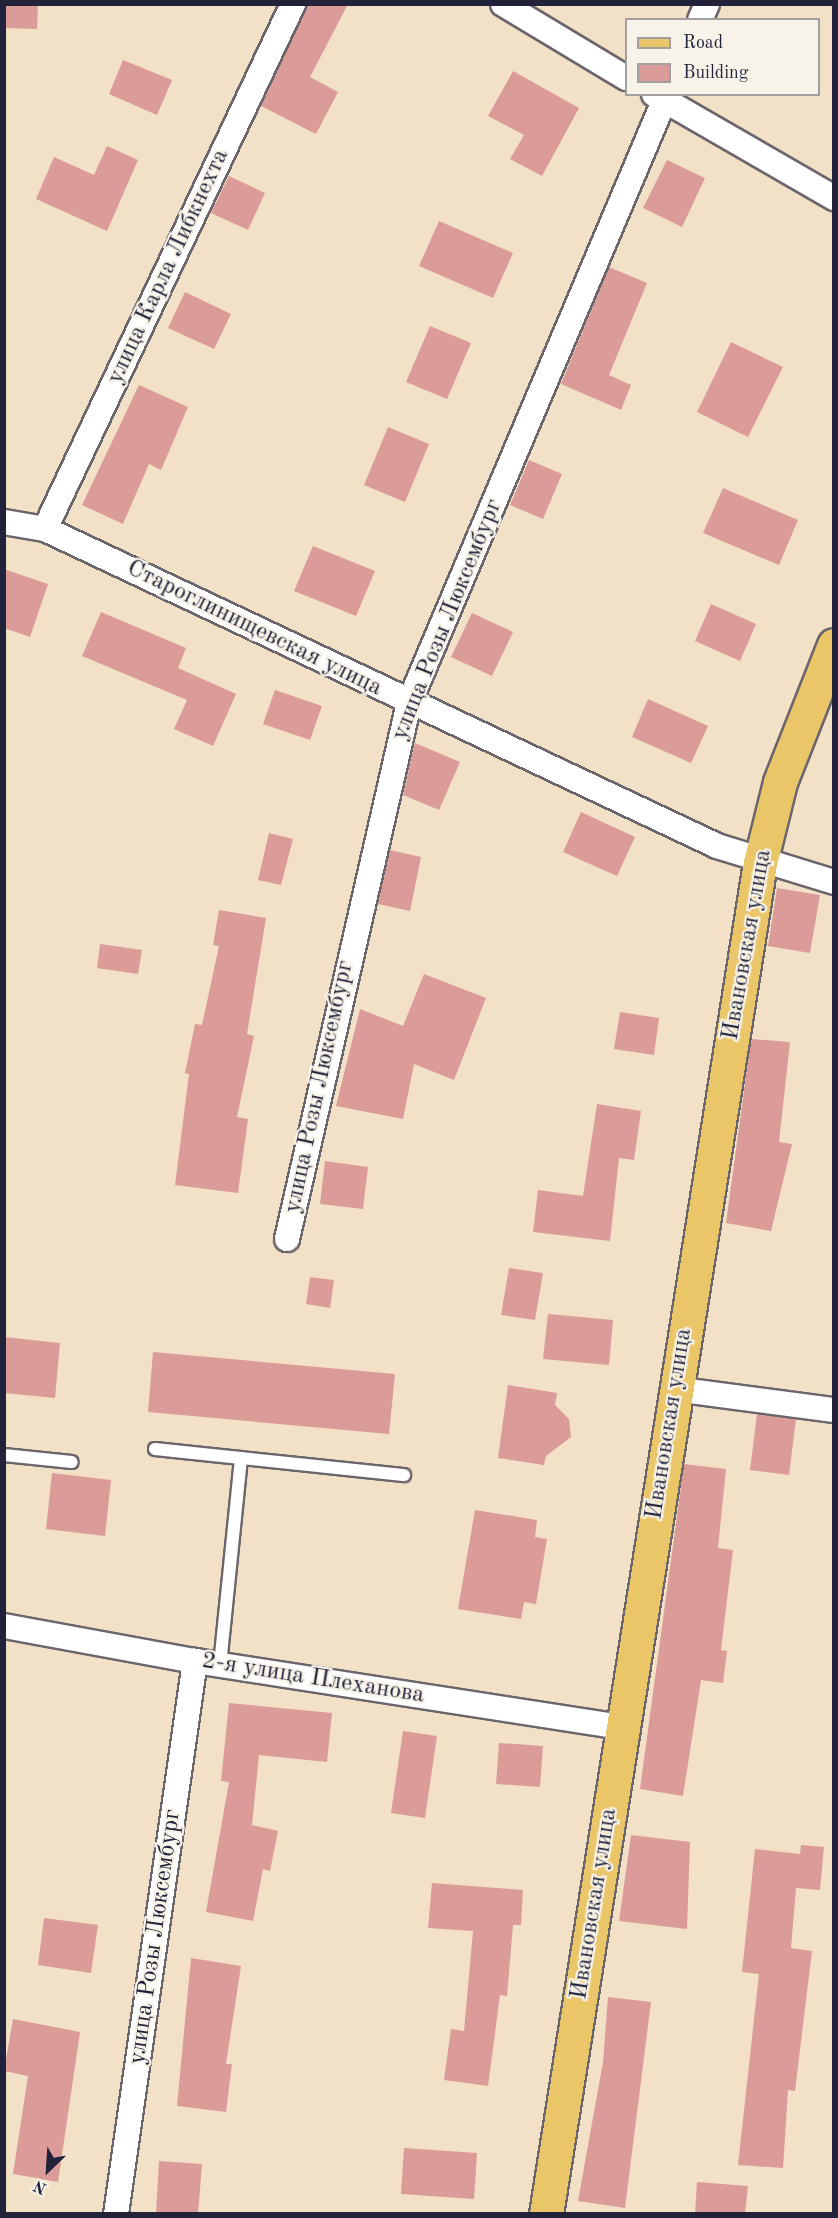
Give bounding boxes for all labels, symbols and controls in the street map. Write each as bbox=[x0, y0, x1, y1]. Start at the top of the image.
legend bbox=[625, 18, 820, 96]
text: Road bbox=[683, 34, 723, 52]
text: Building bbox=[683, 64, 748, 82]
street label: улица Карла Либкнехта bbox=[102, 145, 236, 389]
street label: улица Розы Люксембург bbox=[386, 495, 510, 745]
street label: Староглинищевская улица bbox=[122, 555, 386, 703]
street label: Ивановская улица bbox=[717, 847, 779, 1043]
street label: улица Розы Люксембург bbox=[279, 958, 361, 1216]
street label: Ивановская улица bbox=[641, 1326, 699, 1522]
street label: 2-я улица Плеханова bbox=[200, 1647, 426, 1711]
street label: Ивановская улица bbox=[566, 1806, 624, 2002]
street label: улица Розы Люксембург bbox=[124, 1808, 188, 2066]
north arrow bbox=[18, 2140, 78, 2200]
text: N bbox=[31, 2176, 49, 2196]

